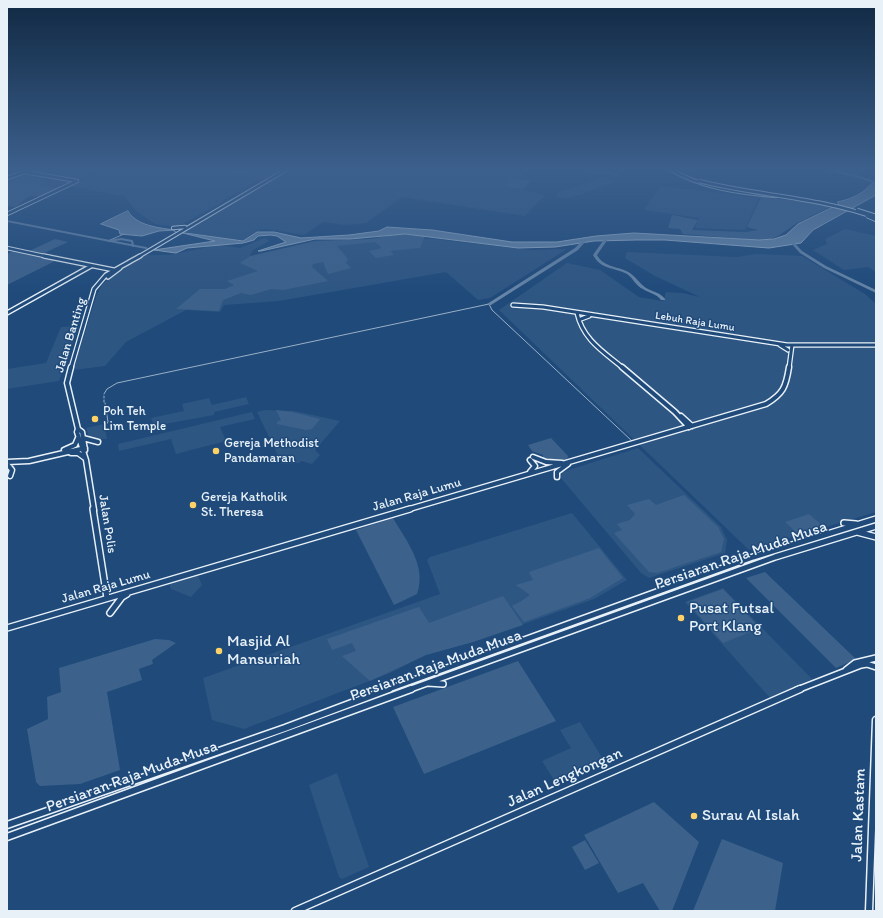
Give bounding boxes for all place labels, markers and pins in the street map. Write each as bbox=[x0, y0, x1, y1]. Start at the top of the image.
place label: Poh Teh Lim Temple bbox=[103, 404, 166, 435]
marker: Poh Teh Lim Temple bbox=[90, 414, 100, 424]
place label: Gereja Methodist Pandamaran bbox=[224, 436, 319, 467]
marker: Gereja Methodist Pandamaran bbox=[211, 446, 221, 456]
place label: Gereja Katholik St. Theresa bbox=[201, 490, 287, 521]
marker: Gereja Katholik St. Theresa bbox=[188, 500, 198, 510]
place label: Pusat Futsal Port Klang bbox=[689, 599, 774, 637]
marker: Pusat Futsal Port Klang bbox=[676, 613, 686, 623]
place label: Masjid Al Mansuriah bbox=[227, 632, 300, 670]
marker: Masjid Al Mansuriah bbox=[214, 646, 224, 656]
place label: Surau Al Islah bbox=[702, 806, 799, 826]
marker: Surau Al Islah bbox=[689, 811, 699, 821]

